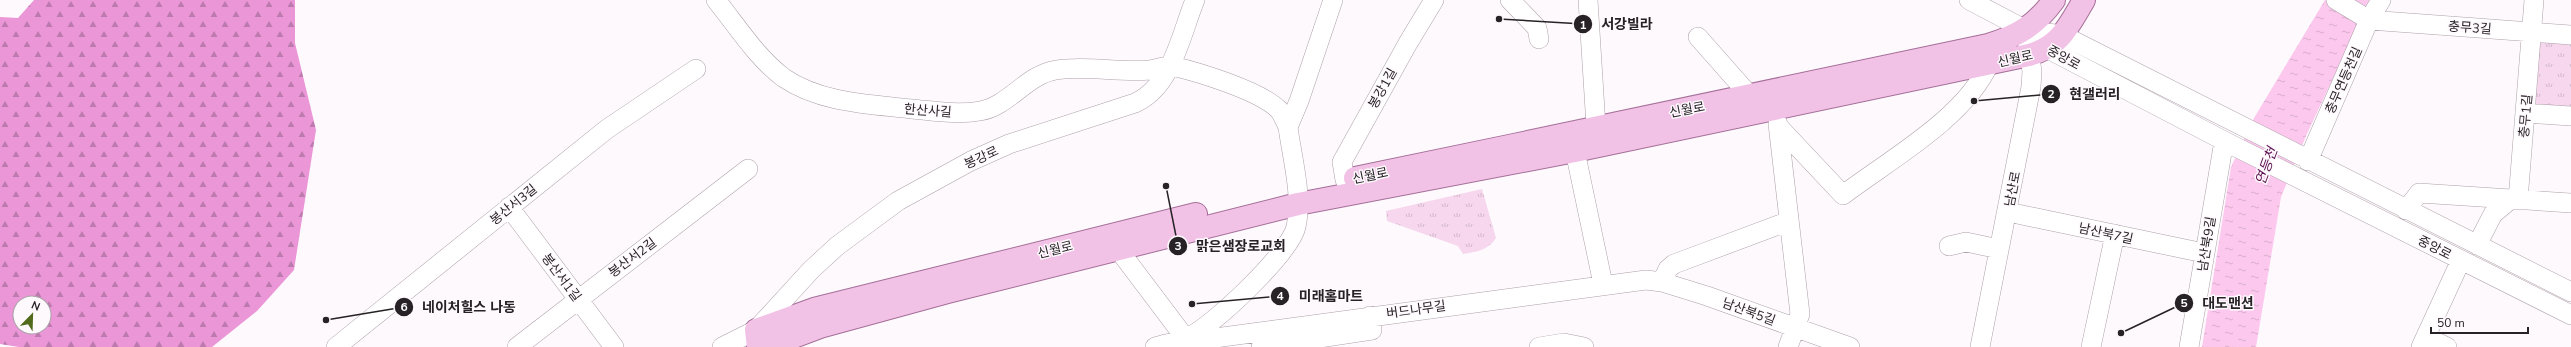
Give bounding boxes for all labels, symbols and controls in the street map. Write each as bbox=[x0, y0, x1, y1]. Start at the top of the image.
callout: 서강빌라 bbox=[1573, 11, 1661, 37]
text: 서강빌라 bbox=[1601, 15, 1653, 34]
text: 1 bbox=[1579, 17, 1587, 33]
street label: 충무3길 bbox=[2448, 17, 2492, 38]
street label: 중앙로 bbox=[2043, 41, 2084, 74]
street label: 충무연등천길 bbox=[2321, 44, 2367, 117]
street label: 신월로 bbox=[1996, 46, 2035, 72]
street label: 봉강1길 bbox=[1364, 65, 1401, 112]
callout: 현갤러리 bbox=[2041, 81, 2128, 107]
text: 현갤러리 bbox=[2069, 85, 2121, 104]
text: 2 bbox=[2047, 86, 2055, 102]
street label: 충무1길 bbox=[2515, 94, 2537, 139]
street label: 신월로 bbox=[1668, 98, 1707, 122]
street label: 한산사길 bbox=[903, 100, 952, 122]
street label: 봉강로 bbox=[961, 142, 1002, 174]
water label: 연등천 bbox=[2251, 144, 2282, 188]
street label: 신월로 bbox=[1351, 163, 1390, 189]
street label: 남산로 bbox=[2001, 170, 2025, 209]
street label: 봉산서3길 bbox=[486, 180, 541, 229]
street label: 남산북9길 bbox=[2194, 215, 2220, 273]
street label: 남산북7길 bbox=[2077, 219, 2135, 249]
street label: 중앙로 bbox=[2414, 232, 2455, 264]
callout: 맑은샘장로교회 bbox=[1168, 233, 1294, 259]
street label: 봉산서2길 bbox=[605, 234, 660, 282]
street label: 신월로 bbox=[1036, 237, 1075, 263]
text: 맑은샘장로교회 bbox=[1196, 237, 1286, 256]
text: 3 bbox=[1174, 238, 1182, 254]
street label: 봉산서1길 bbox=[537, 250, 585, 305]
callout: 미래홈마트 bbox=[1270, 283, 1371, 309]
text: 미래홈마트 bbox=[1299, 287, 1363, 306]
text: 4 bbox=[1276, 288, 1284, 304]
callout: 대도맨션 bbox=[2174, 290, 2262, 316]
callout: 네이처힐스 나동 bbox=[394, 294, 524, 320]
street label: 남산북5길 bbox=[1719, 294, 1778, 330]
text: 대도맨션 bbox=[2202, 294, 2254, 313]
north arrow bbox=[12, 295, 52, 335]
text: 5 bbox=[2180, 295, 2188, 311]
street label: 버드나무길 bbox=[1385, 297, 1447, 323]
text: N bbox=[29, 298, 42, 315]
text: 네이처힐스 나동 bbox=[422, 298, 516, 317]
text: 6 bbox=[400, 299, 408, 315]
scale bar bbox=[2431, 309, 2528, 335]
text: 50 m bbox=[2437, 315, 2465, 331]

